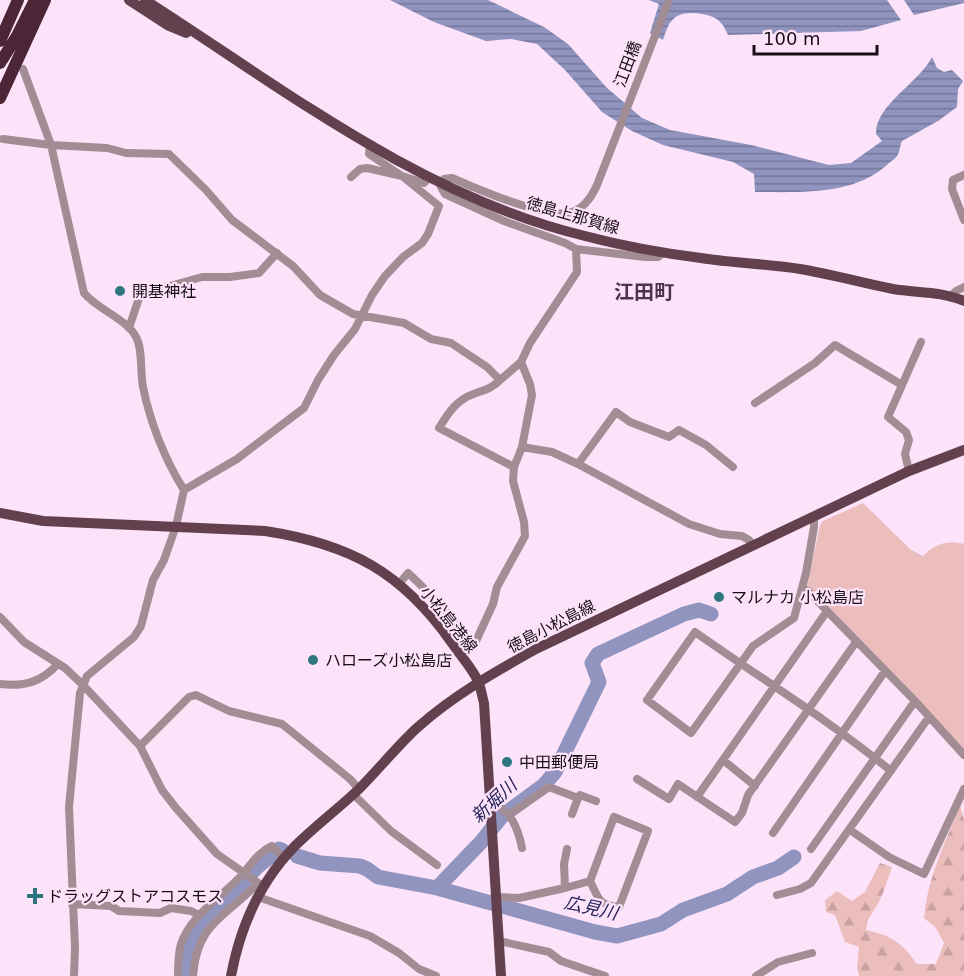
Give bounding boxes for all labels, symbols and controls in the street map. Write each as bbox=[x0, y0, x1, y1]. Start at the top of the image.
scale bar bbox=[754, 18, 877, 56]
text: 100 m bbox=[763, 28, 821, 49]
street label: 江田橋 bbox=[610, 38, 645, 90]
street label: 徳島上那賀線 bbox=[524, 193, 622, 238]
district label: 江田町 bbox=[614, 280, 674, 304]
place label: 開基神社 bbox=[132, 282, 196, 301]
marker: 開基神社 bbox=[113, 284, 127, 298]
street label: 小松島港線 bbox=[416, 582, 481, 656]
place label: マルナカ 小松島店 bbox=[731, 588, 864, 607]
marker: マルナカ 小松島店 bbox=[712, 590, 726, 604]
street label: 徳島小松島線 bbox=[504, 596, 598, 657]
place label: ハローズ小松島店 bbox=[325, 651, 452, 670]
marker: ハローズ小松島店 bbox=[306, 653, 320, 667]
place label: 中田郵便局 bbox=[519, 753, 599, 772]
marker: 中田郵便局 bbox=[500, 755, 514, 769]
water label: 新堀川 bbox=[467, 773, 522, 827]
place label: ドラッグストアコスモス bbox=[47, 887, 223, 906]
marker: ドラッグストアコスモス bbox=[28, 889, 42, 903]
water label: 広見川 bbox=[562, 891, 622, 924]

